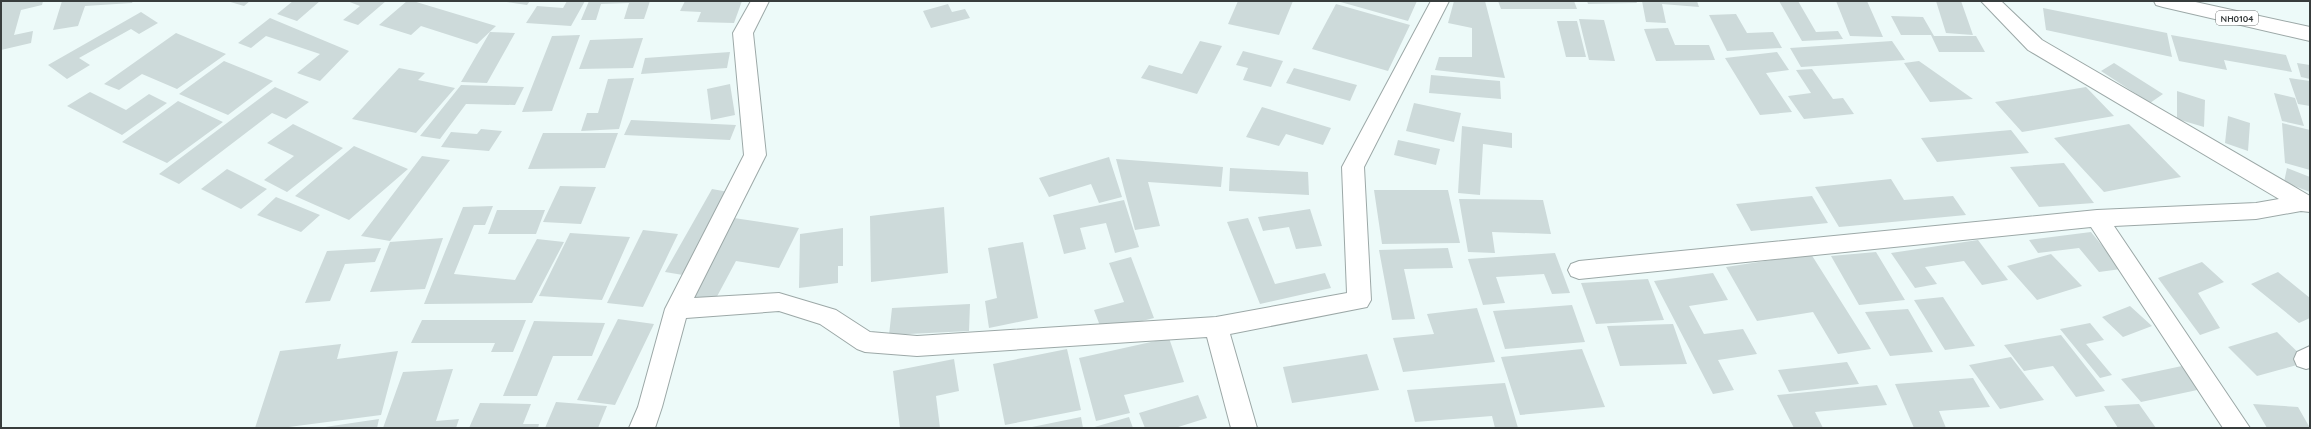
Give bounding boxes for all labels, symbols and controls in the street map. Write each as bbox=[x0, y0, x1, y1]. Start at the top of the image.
road number: NH0104 bbox=[2216, 11, 2258, 25]

